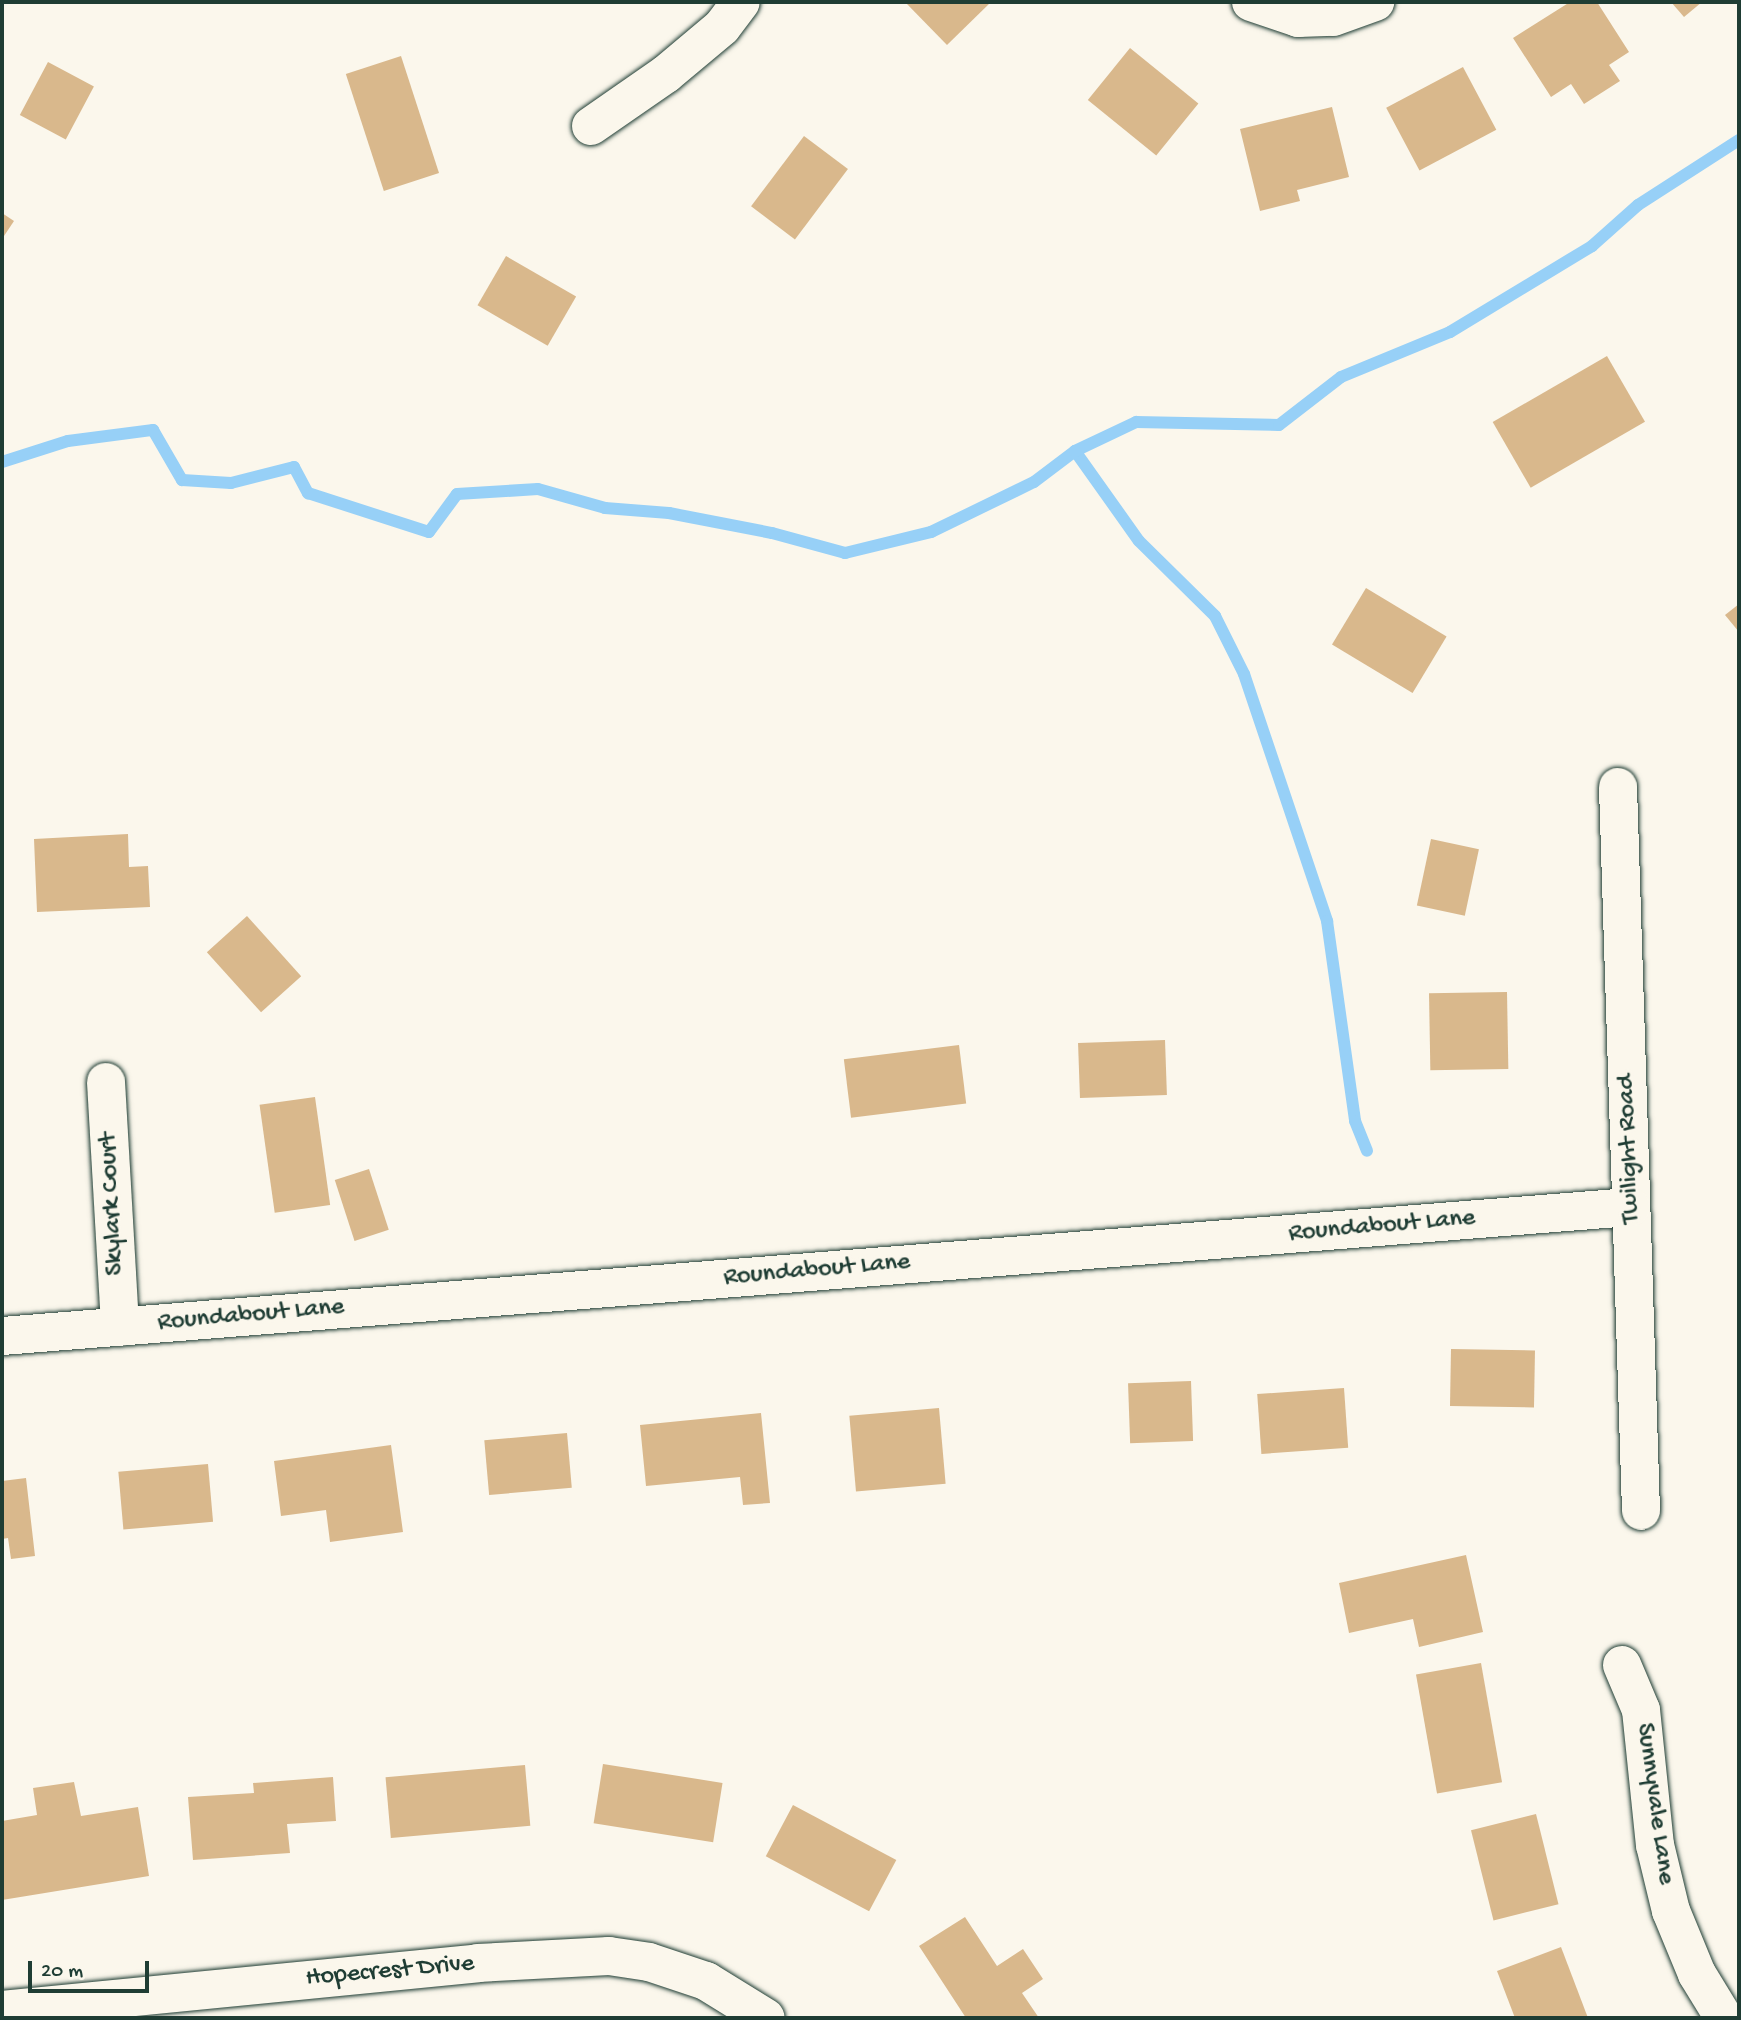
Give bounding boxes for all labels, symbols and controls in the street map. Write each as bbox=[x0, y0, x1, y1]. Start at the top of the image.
street label: Twilight Road bbox=[1612, 1074, 1648, 1224]
street label: Skylark Court bbox=[94, 1132, 132, 1276]
street label: Roundabout Lane bbox=[1287, 1203, 1477, 1251]
street label: Roundabout Lane bbox=[722, 1247, 912, 1295]
street label: Roundabout Lane bbox=[156, 1292, 346, 1340]
street label: Sunnyvale Lane bbox=[1627, 1721, 1681, 1887]
scale bar bbox=[32, 1946, 152, 1990]
street label: Hopecrest Drive bbox=[304, 1949, 476, 1995]
text: 20 m bbox=[41, 1960, 83, 1985]

